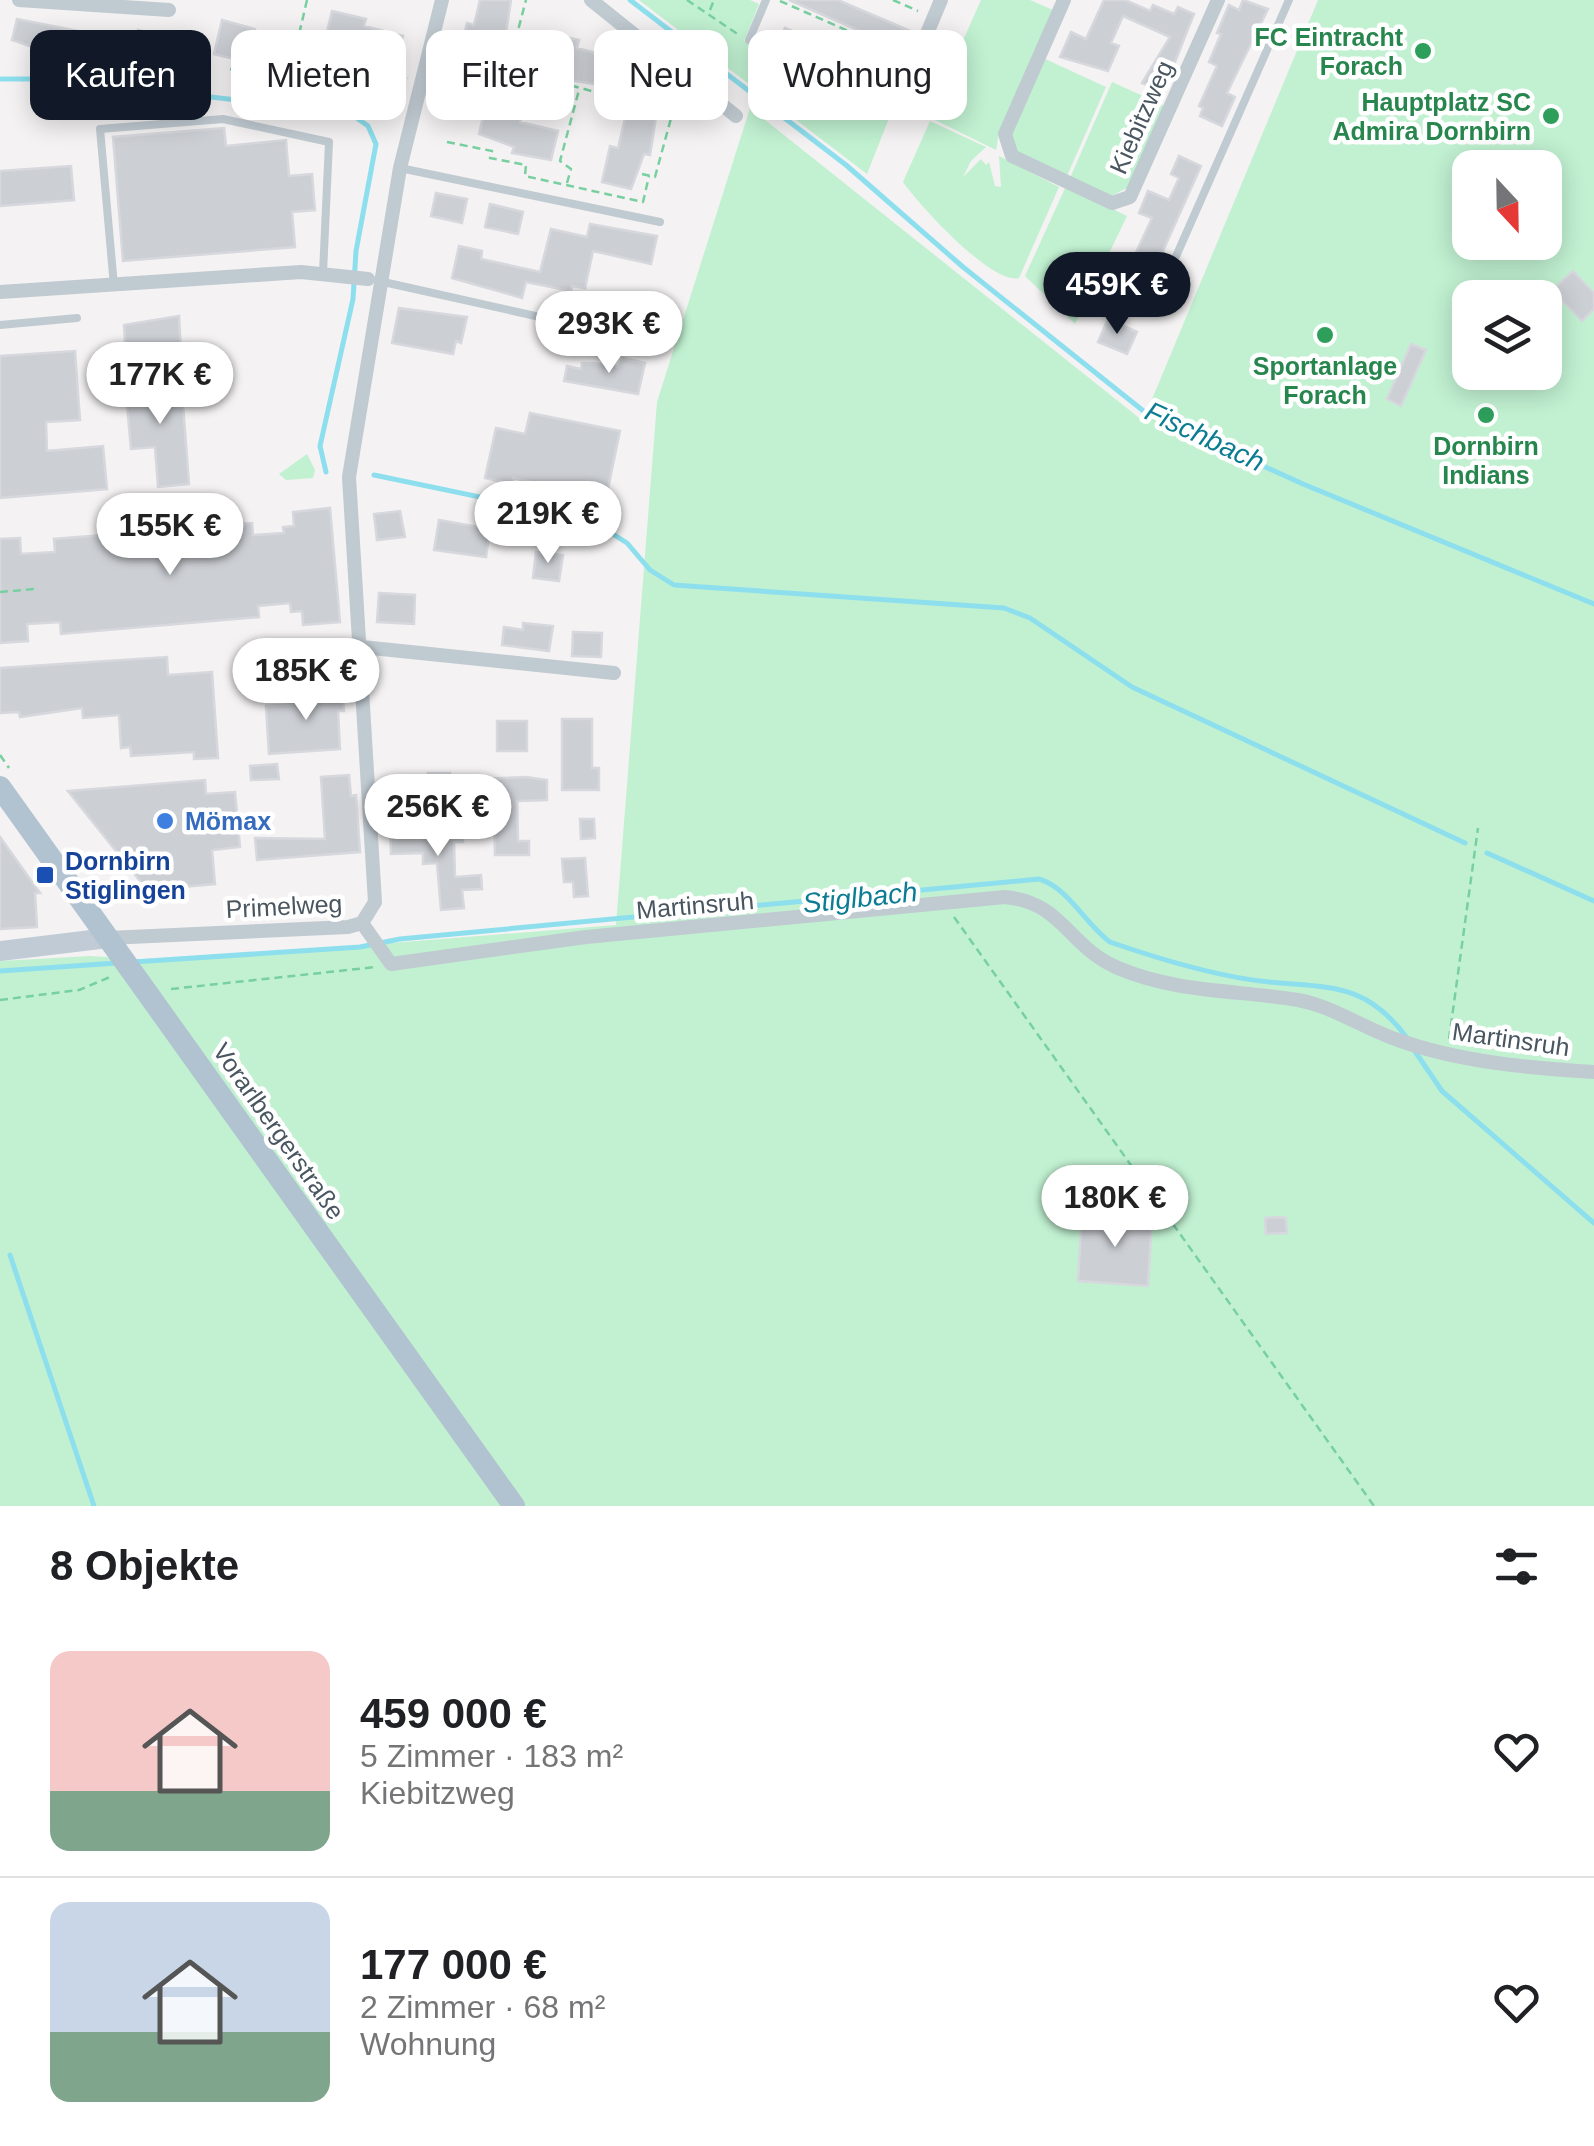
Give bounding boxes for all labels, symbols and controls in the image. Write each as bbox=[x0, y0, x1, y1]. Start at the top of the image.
place label: FC Eintracht Forach bbox=[1254, 23, 1404, 80]
chip: Kaufen bbox=[30, 30, 211, 120]
chip: Mieten bbox=[231, 30, 406, 120]
chip: Filter bbox=[426, 30, 574, 120]
chip: Neu bbox=[594, 30, 728, 120]
chip: Wohnung bbox=[748, 30, 967, 120]
marker: FC Eintracht Forach bbox=[1412, 40, 1434, 62]
street label: Kiebitzweg bbox=[1104, 56, 1178, 178]
place label: Hauptplatz SC Admira Dornbirn bbox=[1332, 88, 1531, 145]
marker: Hauptplatz SC Admira Dornbirn bbox=[1540, 105, 1562, 127]
north arrow bbox=[1452, 150, 1562, 260]
map controls bbox=[1452, 150, 1562, 390]
pin: 459K € bbox=[1036, 252, 1198, 337]
text: 459K € bbox=[1065, 266, 1169, 302]
button: layers bbox=[1452, 280, 1562, 390]
pin: 293K € bbox=[528, 291, 690, 376]
text: 293K € bbox=[557, 305, 661, 341]
marker: Sportanlage Forach bbox=[1314, 324, 1336, 346]
pin: 177K € bbox=[79, 342, 241, 427]
place label: Sportanlage Forach bbox=[1253, 352, 1397, 409]
text: 177K € bbox=[108, 356, 212, 392]
water label: Fischbach bbox=[1140, 395, 1269, 477]
marker: Dornbirn Indians bbox=[1475, 404, 1497, 426]
place label: Dornbirn Indians bbox=[1433, 432, 1539, 489]
pin: 219K € bbox=[467, 481, 629, 566]
pin: 155K € bbox=[89, 493, 251, 578]
text: 219K € bbox=[496, 495, 600, 531]
text: 155K € bbox=[118, 507, 222, 543]
pin: 185K € bbox=[225, 638, 387, 723]
text: 185K € bbox=[254, 652, 358, 688]
pin: 256K € bbox=[357, 774, 519, 859]
text: 256K € bbox=[386, 788, 490, 824]
place label: Mömax bbox=[185, 807, 271, 835]
marker: Mömax bbox=[154, 810, 176, 832]
place label: Dornbirn Stiglingen bbox=[65, 847, 186, 904]
marker: Dornbirn Stiglingen bbox=[34, 864, 56, 886]
water label: Stiglbach bbox=[801, 876, 919, 919]
street label: Martinsruh bbox=[635, 886, 755, 924]
street label: Primelweg bbox=[225, 889, 343, 923]
street label: Martinsruh bbox=[1451, 1017, 1571, 1061]
street label: Vorarlbergerstraße bbox=[208, 1038, 350, 1224]
pin: 180K € bbox=[1034, 1165, 1196, 1250]
text: 180K € bbox=[1063, 1179, 1167, 1215]
icon: filters bbox=[1489, 1539, 1544, 1594]
text: 8 Objekte bbox=[50, 1542, 239, 1589]
text: 459 000 € bbox=[360, 1690, 547, 1737]
icon: home bbox=[130, 1691, 250, 1811]
icon: heart bbox=[1489, 1724, 1544, 1779]
text: 5 Zimmer · 183 m² bbox=[360, 1738, 623, 1774]
text: Kiebitzweg bbox=[360, 1775, 515, 1811]
text: 177 000 € bbox=[360, 1941, 547, 1988]
icon: home bbox=[130, 1942, 250, 2062]
icon: heart bbox=[1489, 1975, 1544, 2030]
text: 2 Zimmer · 68 m² bbox=[360, 1989, 605, 2025]
text: Wohnung bbox=[360, 2026, 496, 2062]

